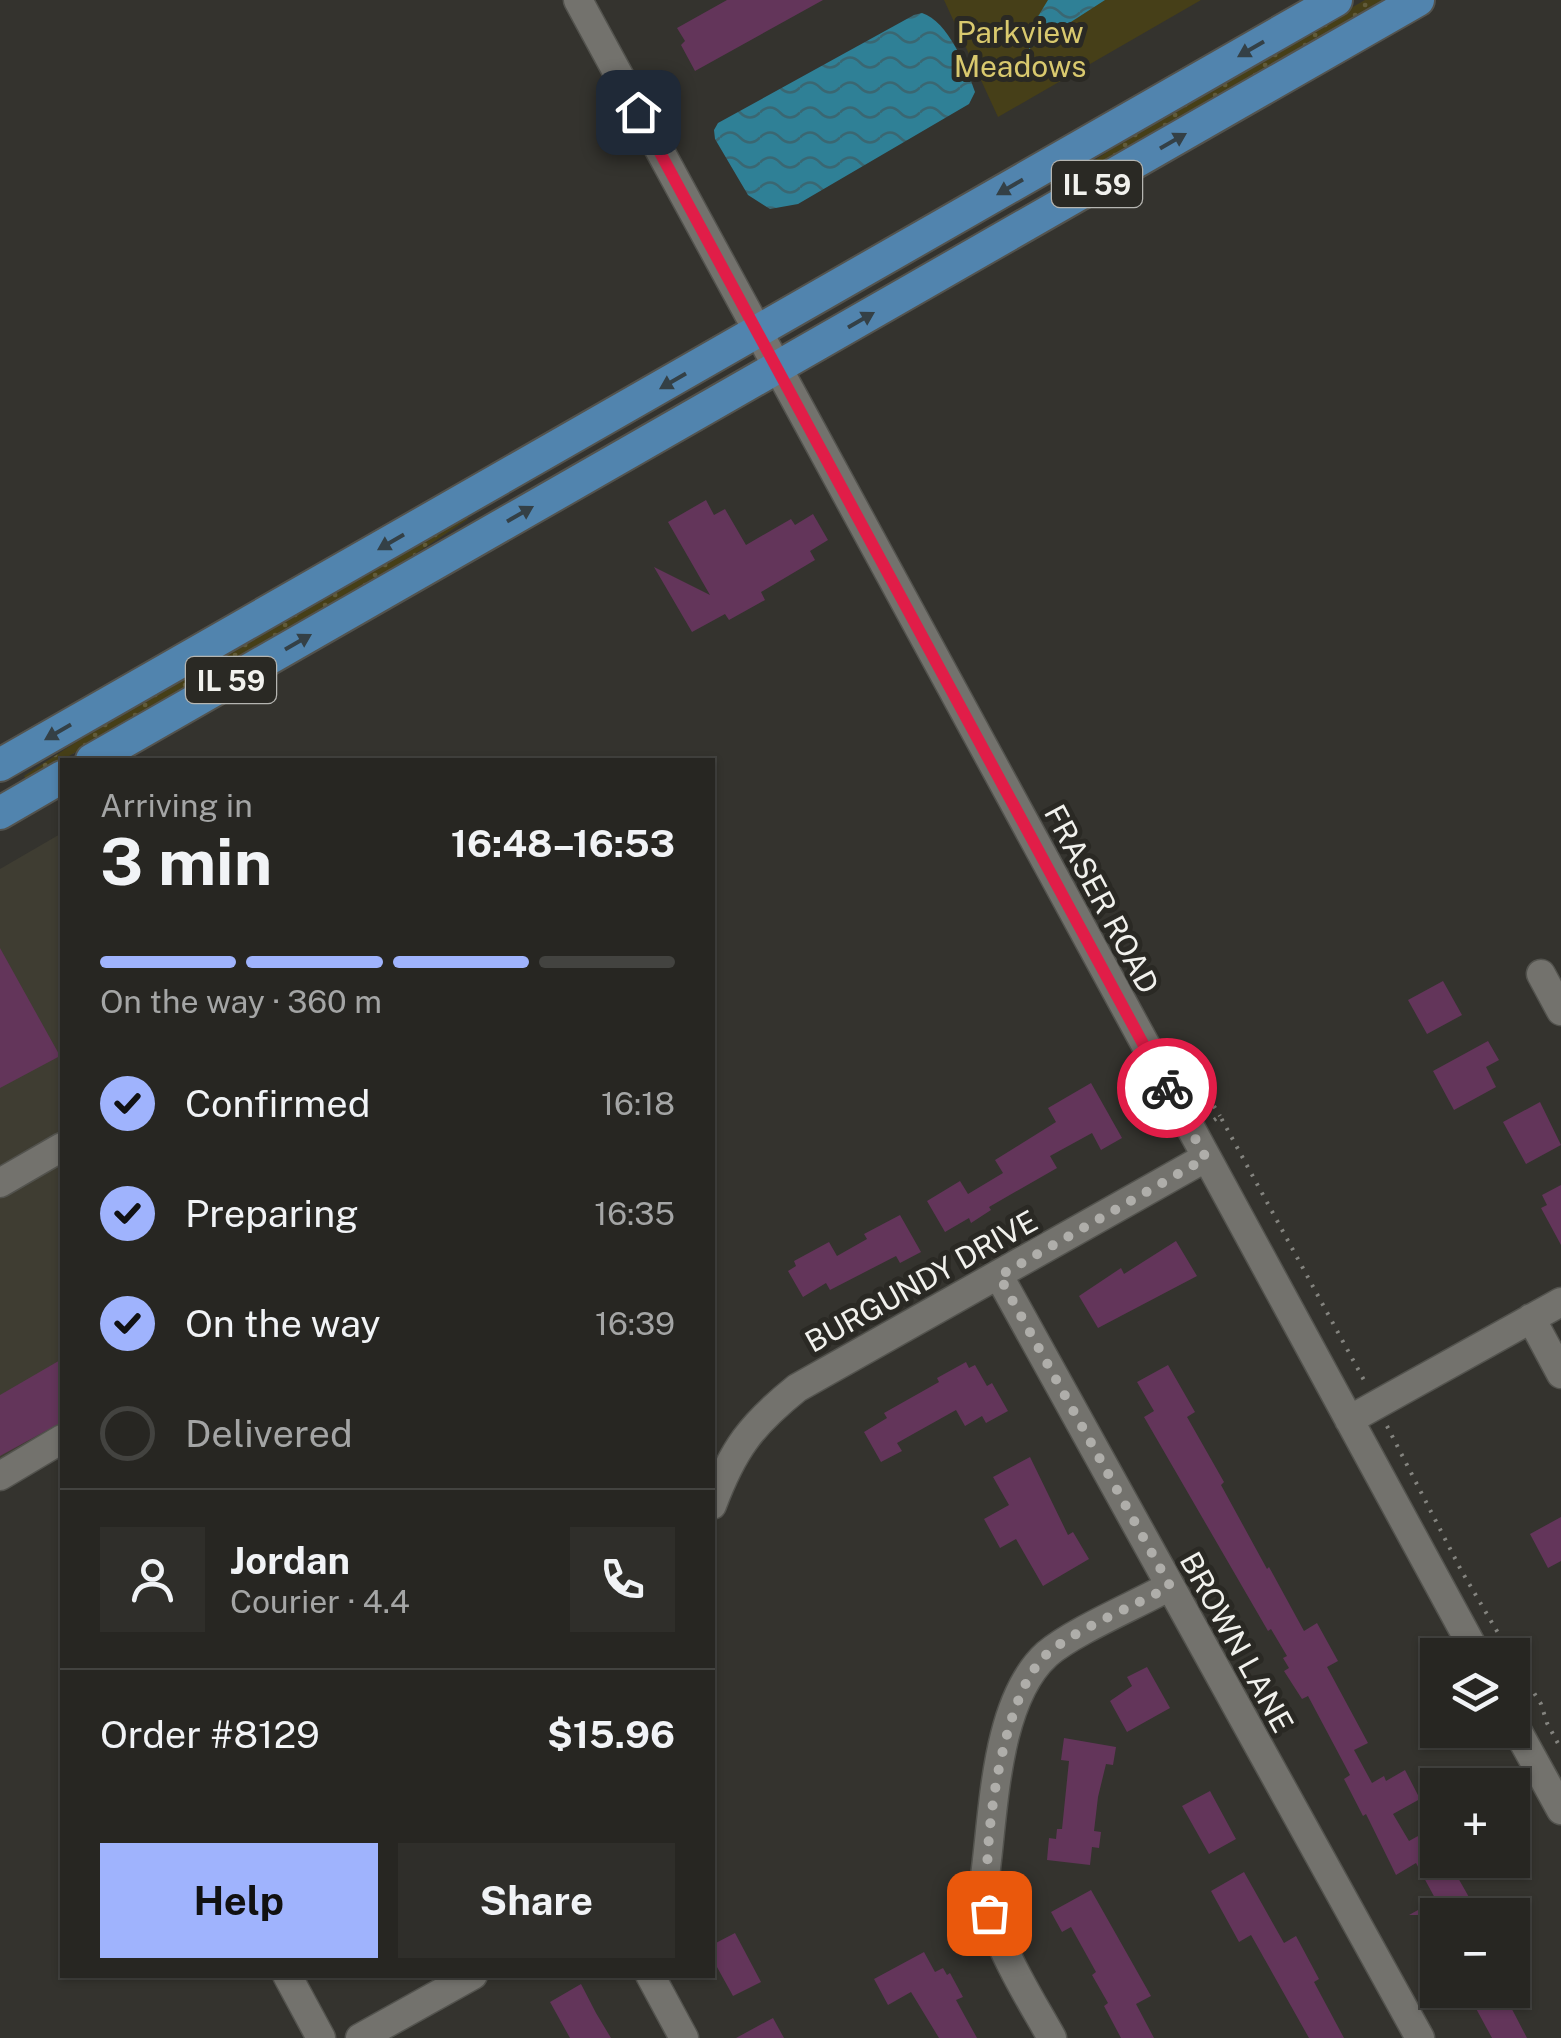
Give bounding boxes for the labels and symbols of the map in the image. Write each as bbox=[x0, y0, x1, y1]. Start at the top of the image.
park label: Parkview Meadows bbox=[954, 14, 1086, 84]
one-way arrow bbox=[1237, 40, 1266, 57]
pin bbox=[596, 70, 681, 155]
one-way arrow bbox=[1159, 133, 1188, 150]
road number: IL 59 bbox=[1052, 161, 1142, 207]
one-way arrow bbox=[995, 179, 1024, 196]
one-way arrow bbox=[847, 312, 875, 329]
one-way arrow bbox=[659, 372, 687, 389]
one-way arrow bbox=[506, 505, 535, 522]
one-way arrow bbox=[376, 533, 405, 550]
one-way arrow bbox=[284, 634, 312, 651]
road number: IL 59 bbox=[186, 657, 276, 703]
one-way arrow bbox=[43, 724, 72, 741]
street label: FRASER ROAD bbox=[1037, 798, 1167, 1000]
courier bbox=[1117, 1038, 1217, 1138]
street label: BURGUNDY DRIVE bbox=[799, 1202, 1043, 1360]
street label: BROWN LANE bbox=[1173, 1546, 1301, 1738]
pin bbox=[947, 1871, 1032, 1956]

